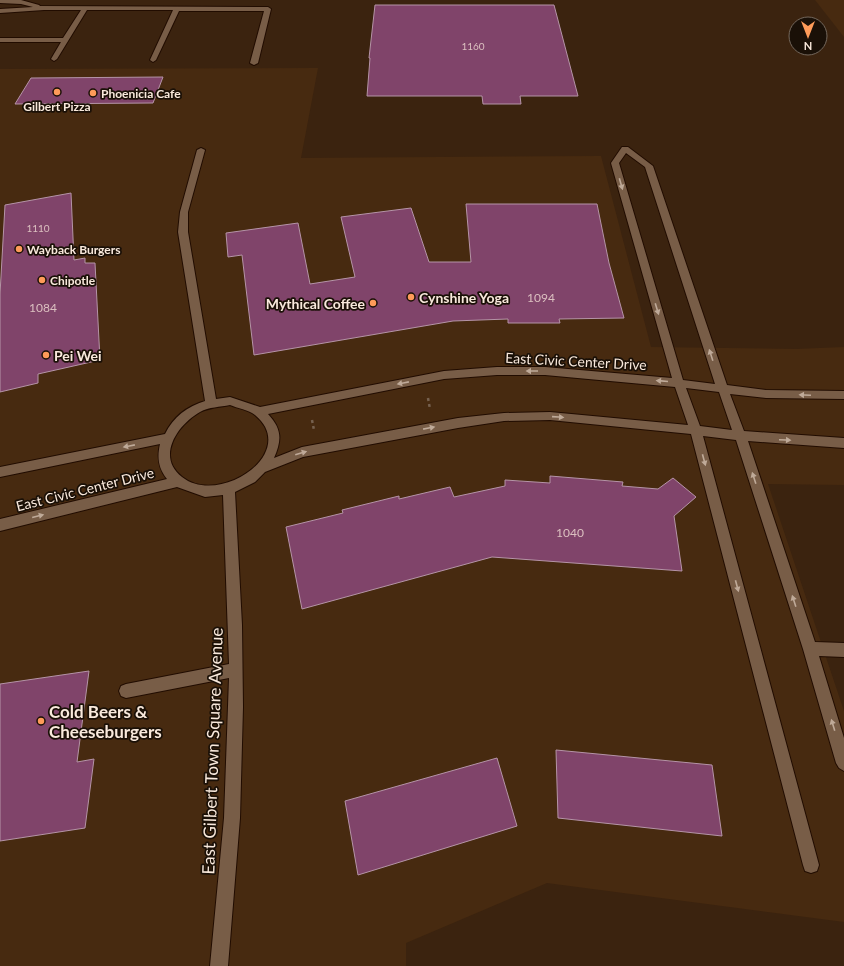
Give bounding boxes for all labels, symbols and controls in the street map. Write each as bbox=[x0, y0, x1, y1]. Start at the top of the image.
north arrow bbox=[788, 16, 828, 56]
house number: 1160 bbox=[461, 40, 485, 52]
text: N bbox=[804, 40, 812, 53]
place label: Phoenicia Cafe bbox=[101, 86, 181, 101]
marker: Gilbert Pizza bbox=[52, 87, 62, 97]
marker: Phoenicia Cafe bbox=[88, 88, 98, 98]
place label: Gilbert Pizza bbox=[23, 99, 91, 114]
one-way arrow bbox=[618, 179, 624, 191]
house number: 1110 bbox=[26, 222, 50, 234]
place label: Wayback Burgers bbox=[27, 242, 120, 257]
marker: Wayback Burgers bbox=[14, 244, 24, 254]
place label: Chipotle bbox=[50, 273, 96, 288]
marker: Chipotle bbox=[37, 275, 47, 285]
place label: Cynshine Yoga bbox=[419, 289, 509, 306]
house number: 1094 bbox=[527, 290, 555, 305]
marker: Cynshine Yoga bbox=[406, 292, 416, 302]
place label: Mythical Coffee bbox=[266, 295, 366, 312]
marker: Mythical Coffee bbox=[368, 298, 378, 308]
house number: 1084 bbox=[29, 300, 57, 315]
one-way arrow bbox=[654, 303, 660, 315]
place label: Pei Wei bbox=[54, 347, 102, 364]
one-way arrow bbox=[708, 348, 714, 360]
street label: East Civic Center Drive bbox=[505, 349, 647, 373]
marker: Pei Wei bbox=[41, 350, 51, 360]
one-way arrow bbox=[525, 368, 538, 374]
one-way arrow bbox=[656, 378, 668, 384]
one-way arrow bbox=[397, 381, 409, 387]
one-way arrow bbox=[798, 392, 811, 398]
one-way arrow bbox=[552, 413, 564, 420]
one-way arrow bbox=[423, 425, 435, 431]
one-way arrow bbox=[779, 436, 791, 443]
one-way arrow bbox=[122, 443, 135, 449]
one-way arrow bbox=[295, 450, 307, 456]
one-way arrow bbox=[701, 454, 707, 466]
street label: East Civic Center Drive bbox=[14, 464, 156, 514]
one-way arrow bbox=[751, 471, 757, 483]
one-way arrow bbox=[32, 512, 44, 518]
house number: 1040 bbox=[556, 525, 584, 540]
one-way arrow bbox=[734, 580, 740, 592]
one-way arrow bbox=[791, 595, 797, 607]
street label: East Gilbert Town Square Avenue bbox=[197, 627, 227, 875]
place label: Cold Beers & Cheeseburgers bbox=[49, 701, 162, 742]
marker: Cold Beers & Cheeseburgers bbox=[36, 716, 46, 726]
one-way arrow bbox=[830, 719, 836, 731]

